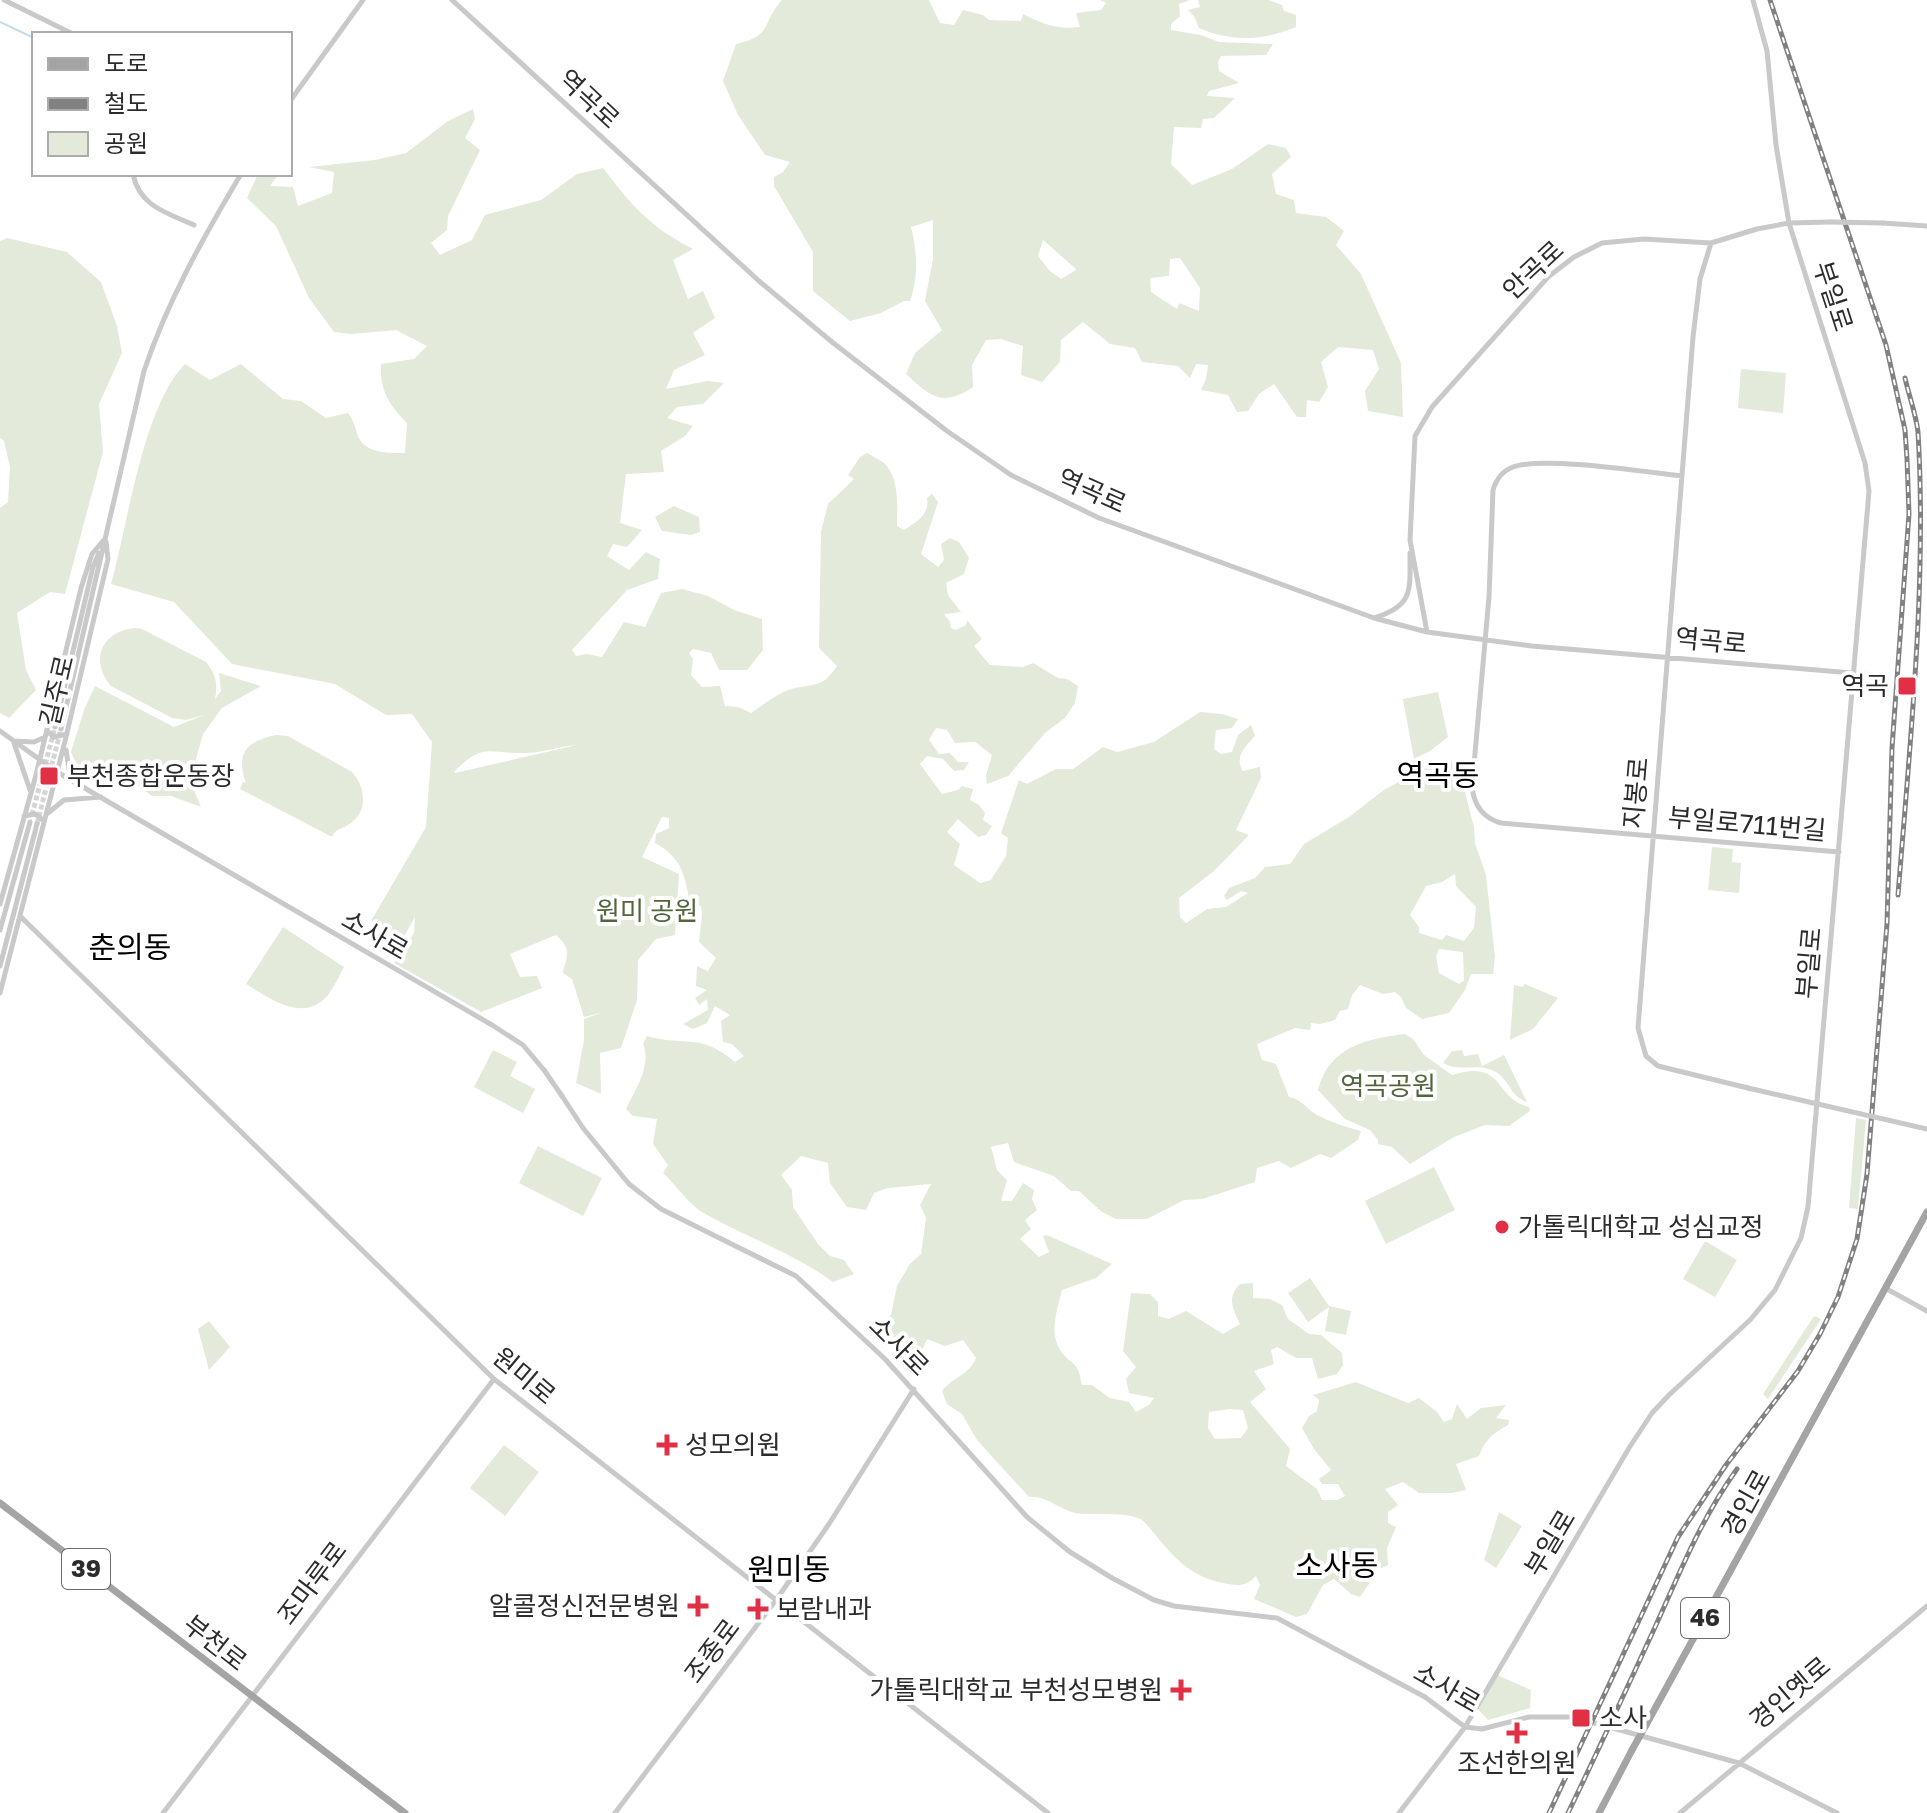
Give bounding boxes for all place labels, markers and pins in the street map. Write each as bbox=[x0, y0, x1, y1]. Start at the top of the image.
place label: 역곡 bbox=[1841, 670, 1889, 701]
marker: 역곡 bbox=[1896, 675, 1918, 697]
place label: 부천종합운동장 bbox=[67, 760, 234, 791]
marker: 부천종합운동장 bbox=[38, 765, 60, 787]
place label: 가톨릭대학교 성심교정 bbox=[1518, 1211, 1764, 1242]
marker: 가톨릭대학교 성심교정 bbox=[1493, 1218, 1511, 1236]
place label: 성모의원 bbox=[685, 1429, 781, 1460]
marker: 성모의원 bbox=[656, 1434, 678, 1456]
place label: 알콜정신전문병원 bbox=[489, 1590, 680, 1621]
place label: 보람내과 bbox=[776, 1593, 872, 1624]
marker: 알콜정신전문병원 bbox=[687, 1595, 709, 1617]
marker: 보람내과 bbox=[747, 1598, 769, 1620]
place label: 가톨릭대학교 부천성모병원 bbox=[869, 1674, 1163, 1705]
marker: 가톨릭대학교 부천성모병원 bbox=[1170, 1679, 1192, 1701]
place label: 소사 bbox=[1599, 1702, 1647, 1733]
marker: 소사 bbox=[1570, 1707, 1592, 1729]
marker: 조선한의원 bbox=[1506, 1722, 1528, 1744]
place label: 조선한의원 bbox=[1457, 1747, 1577, 1778]

